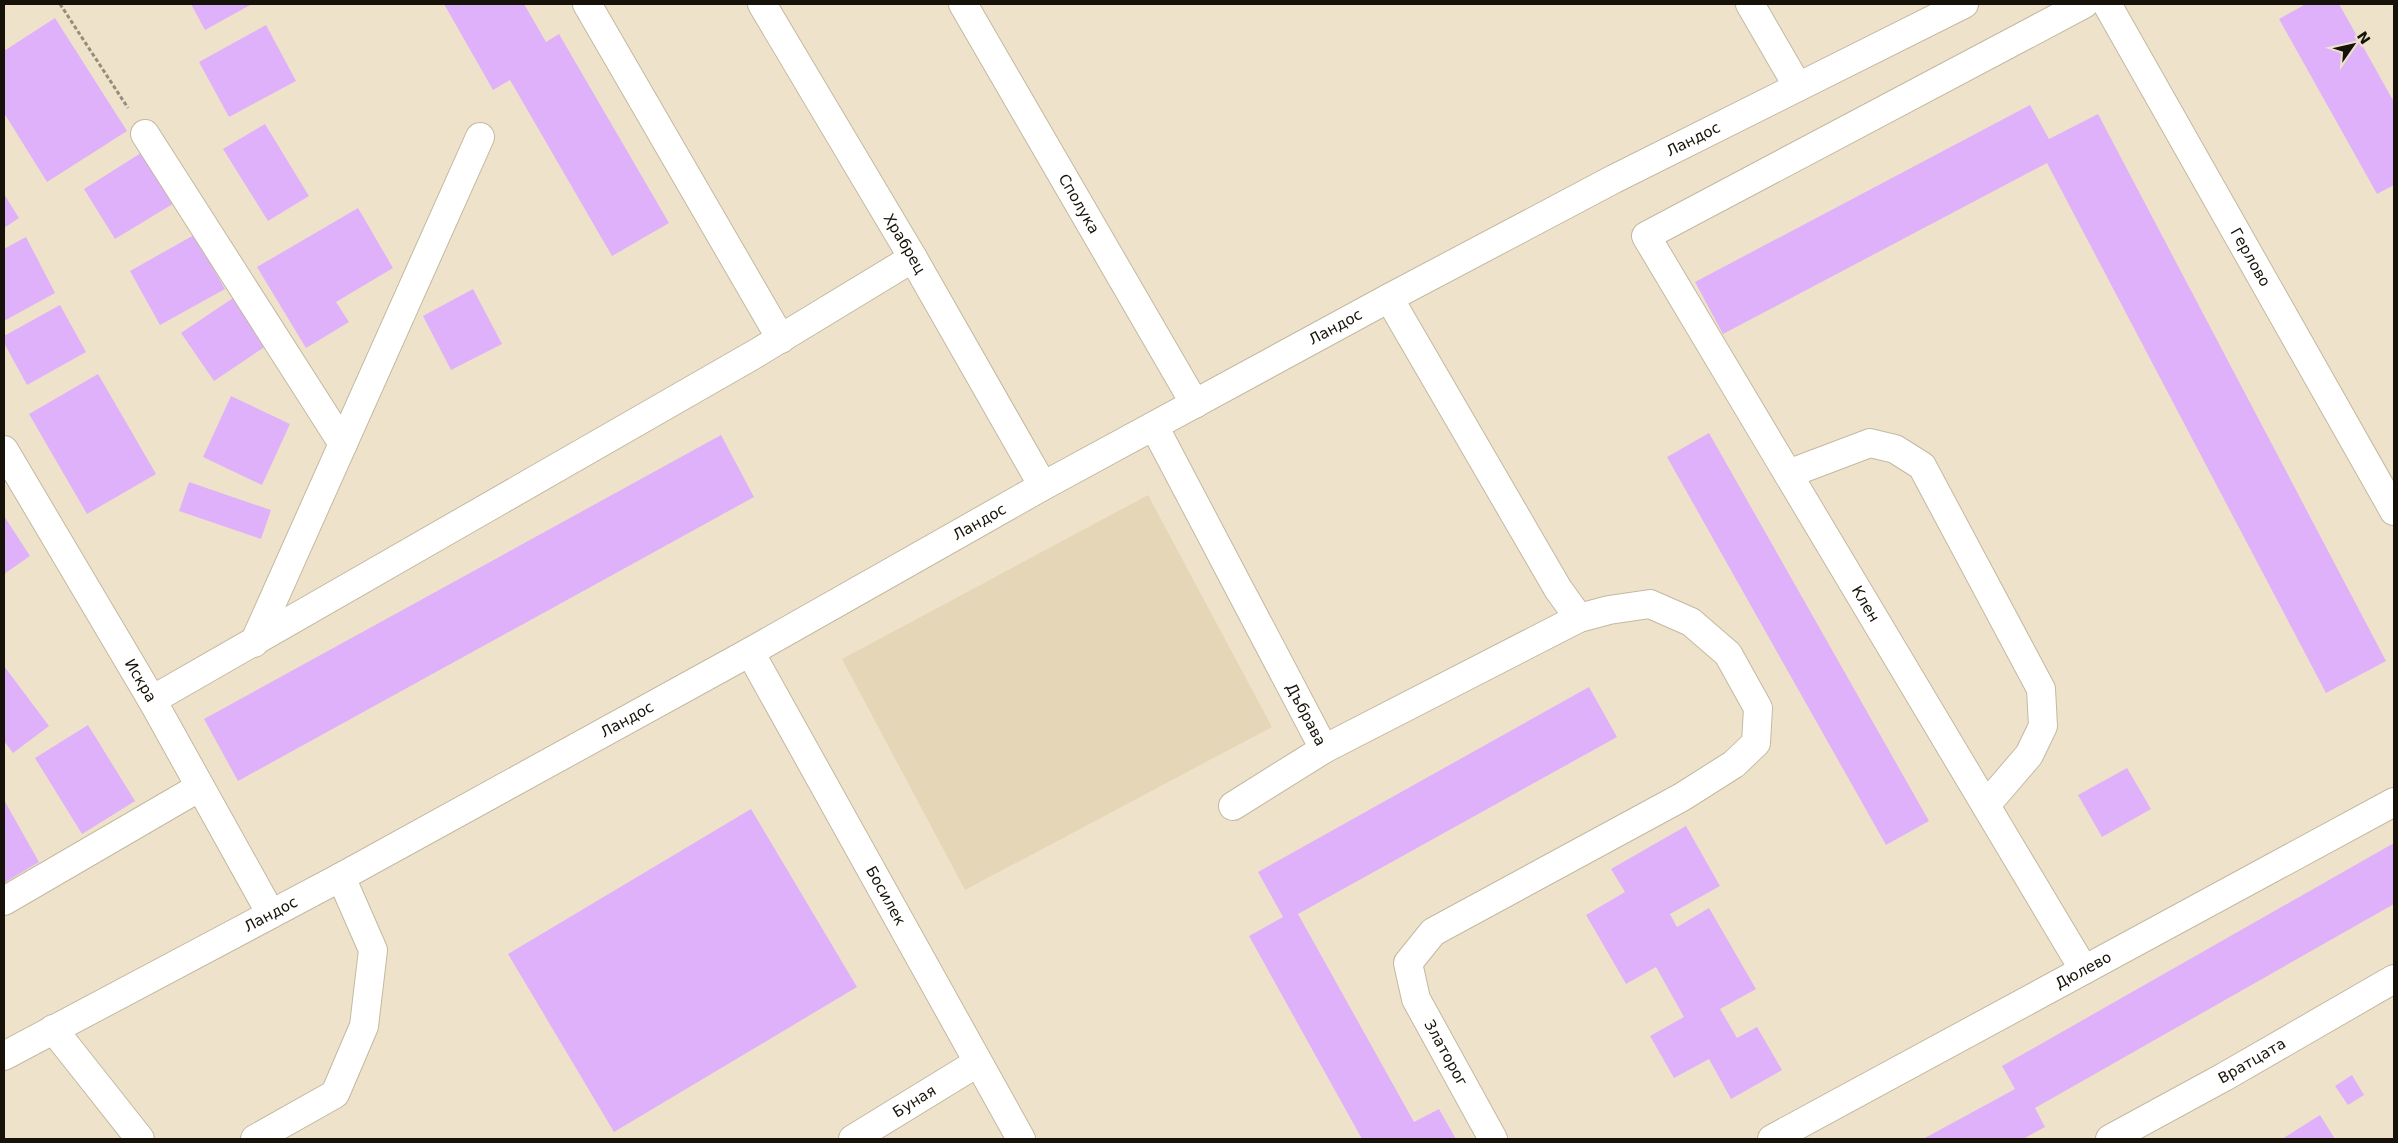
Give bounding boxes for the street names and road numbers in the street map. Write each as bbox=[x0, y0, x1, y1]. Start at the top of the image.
street label: Ландос bbox=[1663, 118, 1723, 160]
street label: Сполука bbox=[1054, 171, 1103, 237]
street label: Храбрец bbox=[880, 210, 929, 277]
street label: Герлово bbox=[2227, 225, 2274, 290]
street label: Ландос bbox=[1306, 305, 1365, 349]
street label: Ландос bbox=[950, 500, 1009, 544]
street label: Клен bbox=[1848, 582, 1883, 625]
street label: Искра bbox=[121, 656, 160, 706]
street label: Дъбрава bbox=[1282, 680, 1330, 749]
street label: Ландос bbox=[597, 698, 657, 742]
street label: Босилек bbox=[862, 863, 909, 929]
street label: Ландос bbox=[241, 893, 301, 936]
street label: Дюлево bbox=[2052, 948, 2114, 993]
street label: Златорог bbox=[1420, 1017, 1471, 1089]
street label: Вратцата bbox=[2215, 1034, 2289, 1087]
street label: Буная bbox=[890, 1081, 939, 1121]

